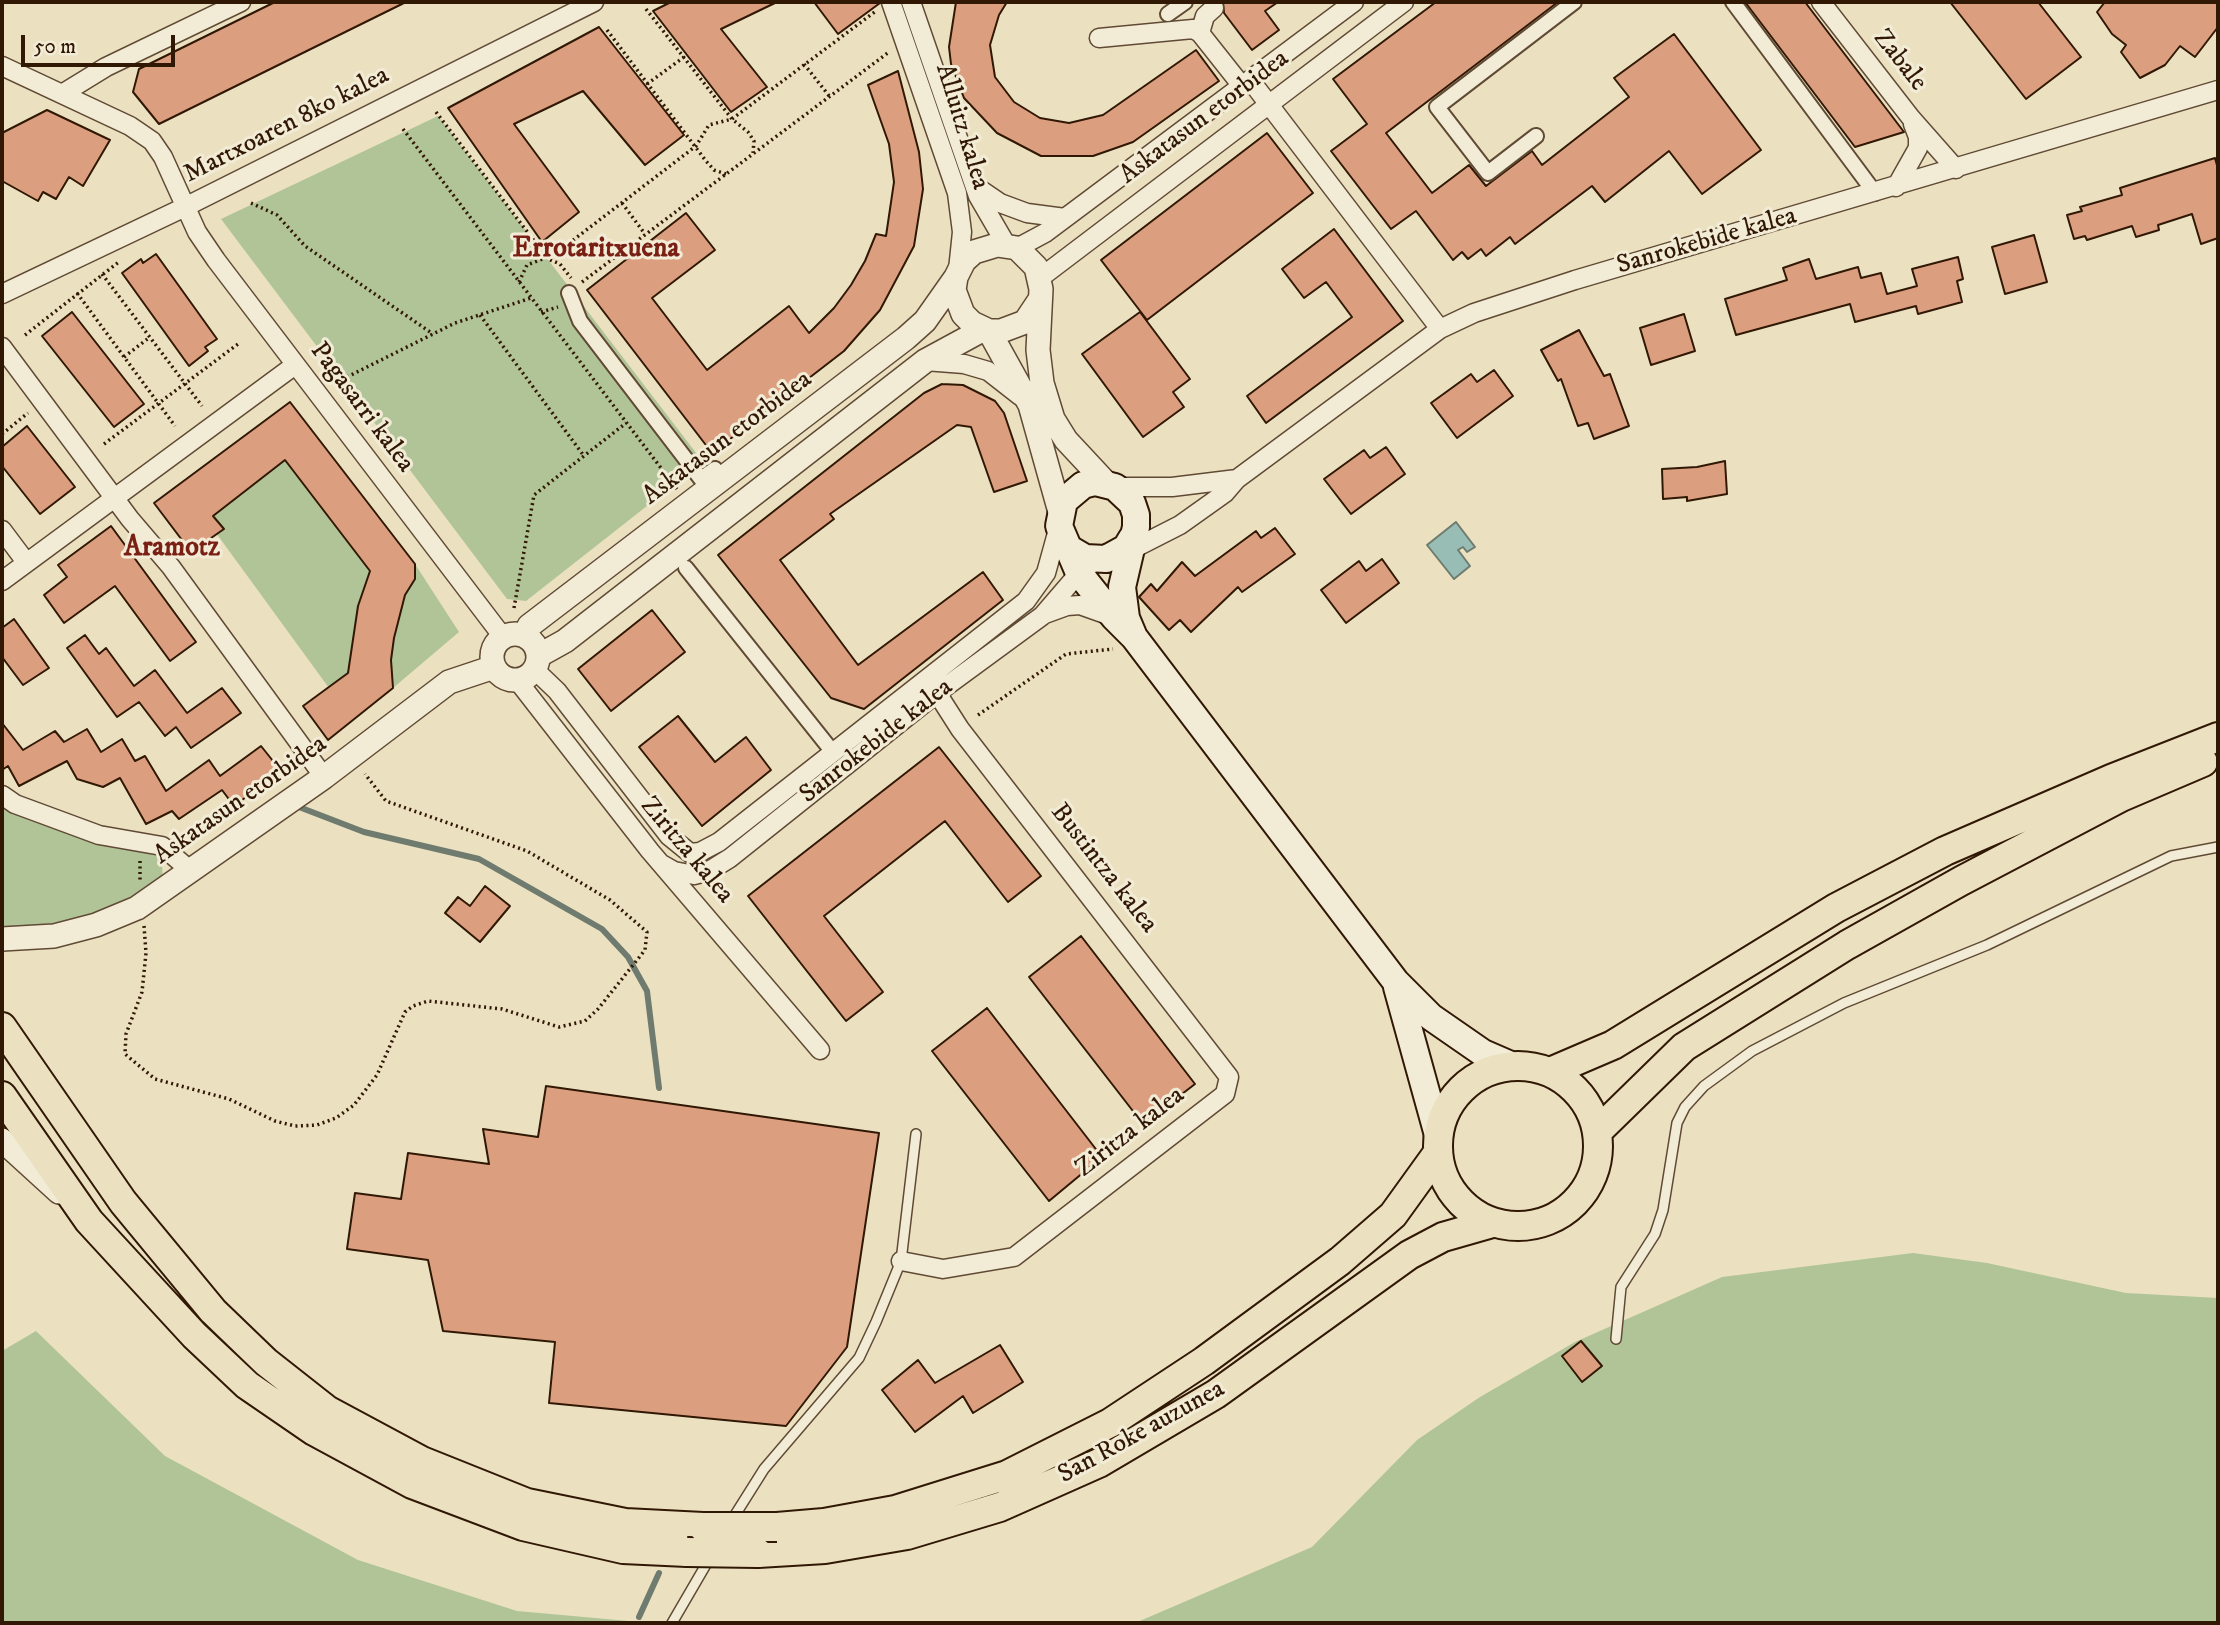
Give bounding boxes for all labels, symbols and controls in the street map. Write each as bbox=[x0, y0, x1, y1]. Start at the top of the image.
scale bar bbox=[24, 21, 178, 65]
street label: Zabale bbox=[1865, 24, 1933, 98]
text: 50 m bbox=[34, 34, 76, 60]
street label: Askatasun etorbidea bbox=[1114, 44, 1296, 192]
street label: Alluitz kalea bbox=[927, 60, 995, 194]
street label: Martxoaren 8ko kalea bbox=[179, 61, 395, 191]
street label: Sanrokebide kalea bbox=[1614, 201, 1800, 283]
district label: Errotaritxuena bbox=[512, 233, 680, 267]
street label: Pagasarri kalea bbox=[302, 337, 420, 479]
street label: Askatasun etorbidea bbox=[637, 365, 819, 513]
district label: Aramotz bbox=[124, 532, 220, 566]
street label: Sanrokebide kalea bbox=[794, 673, 960, 811]
street label: Askatasun etorbidea bbox=[149, 730, 333, 872]
street label: Ziritza kalea bbox=[632, 791, 740, 911]
street label: Bustintza kalea bbox=[1043, 798, 1163, 940]
street label: Ziritza kalea bbox=[1070, 1081, 1192, 1185]
street label: San Roke auzunea bbox=[1053, 1374, 1231, 1492]

